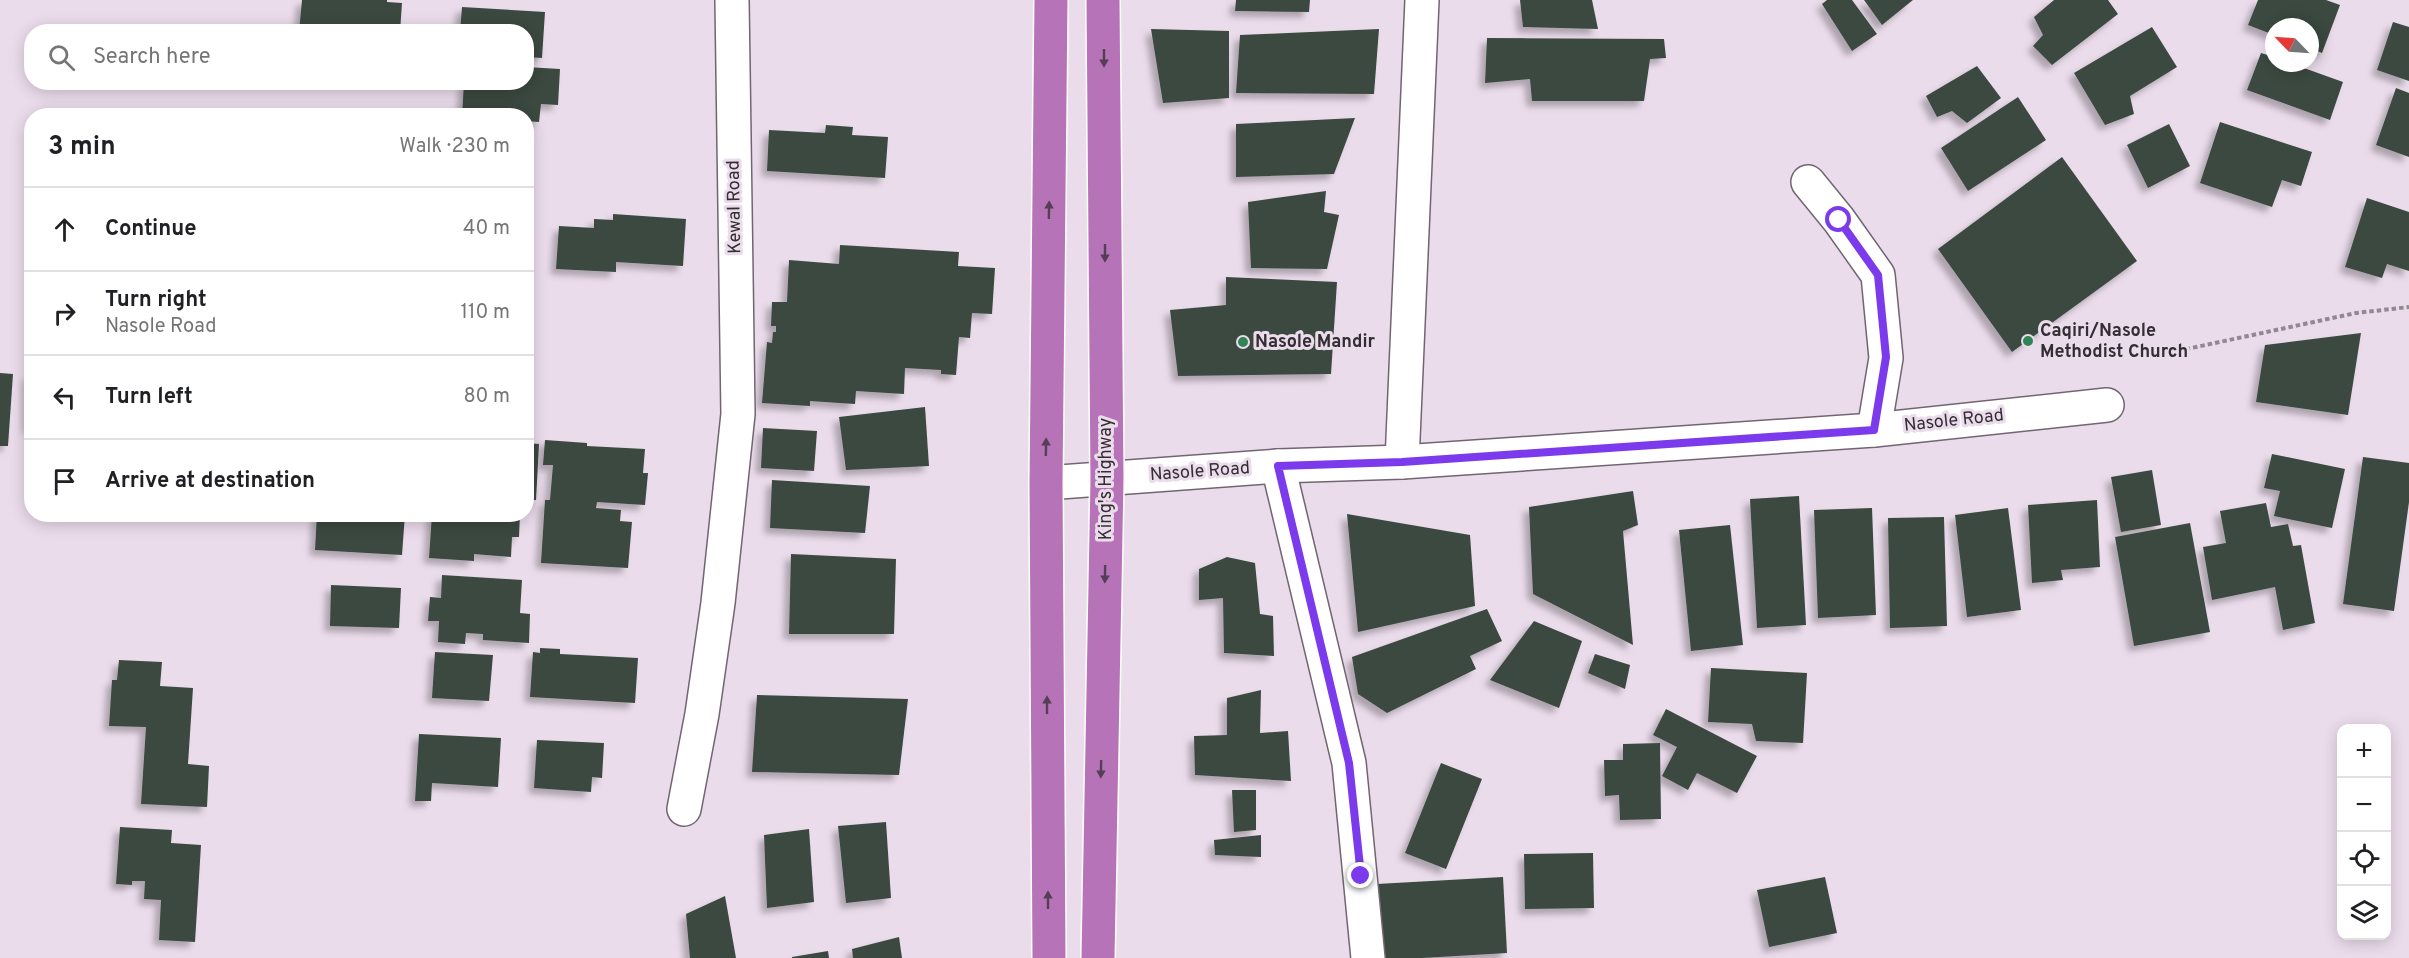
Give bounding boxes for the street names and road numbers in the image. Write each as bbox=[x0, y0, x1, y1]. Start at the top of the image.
street label: Kewal Road bbox=[723, 160, 747, 254]
street label: Nasole Road bbox=[1903, 404, 2005, 438]
street label: King's Highway bbox=[1095, 418, 1118, 540]
street label: Nasole Road bbox=[1149, 457, 1251, 487]

